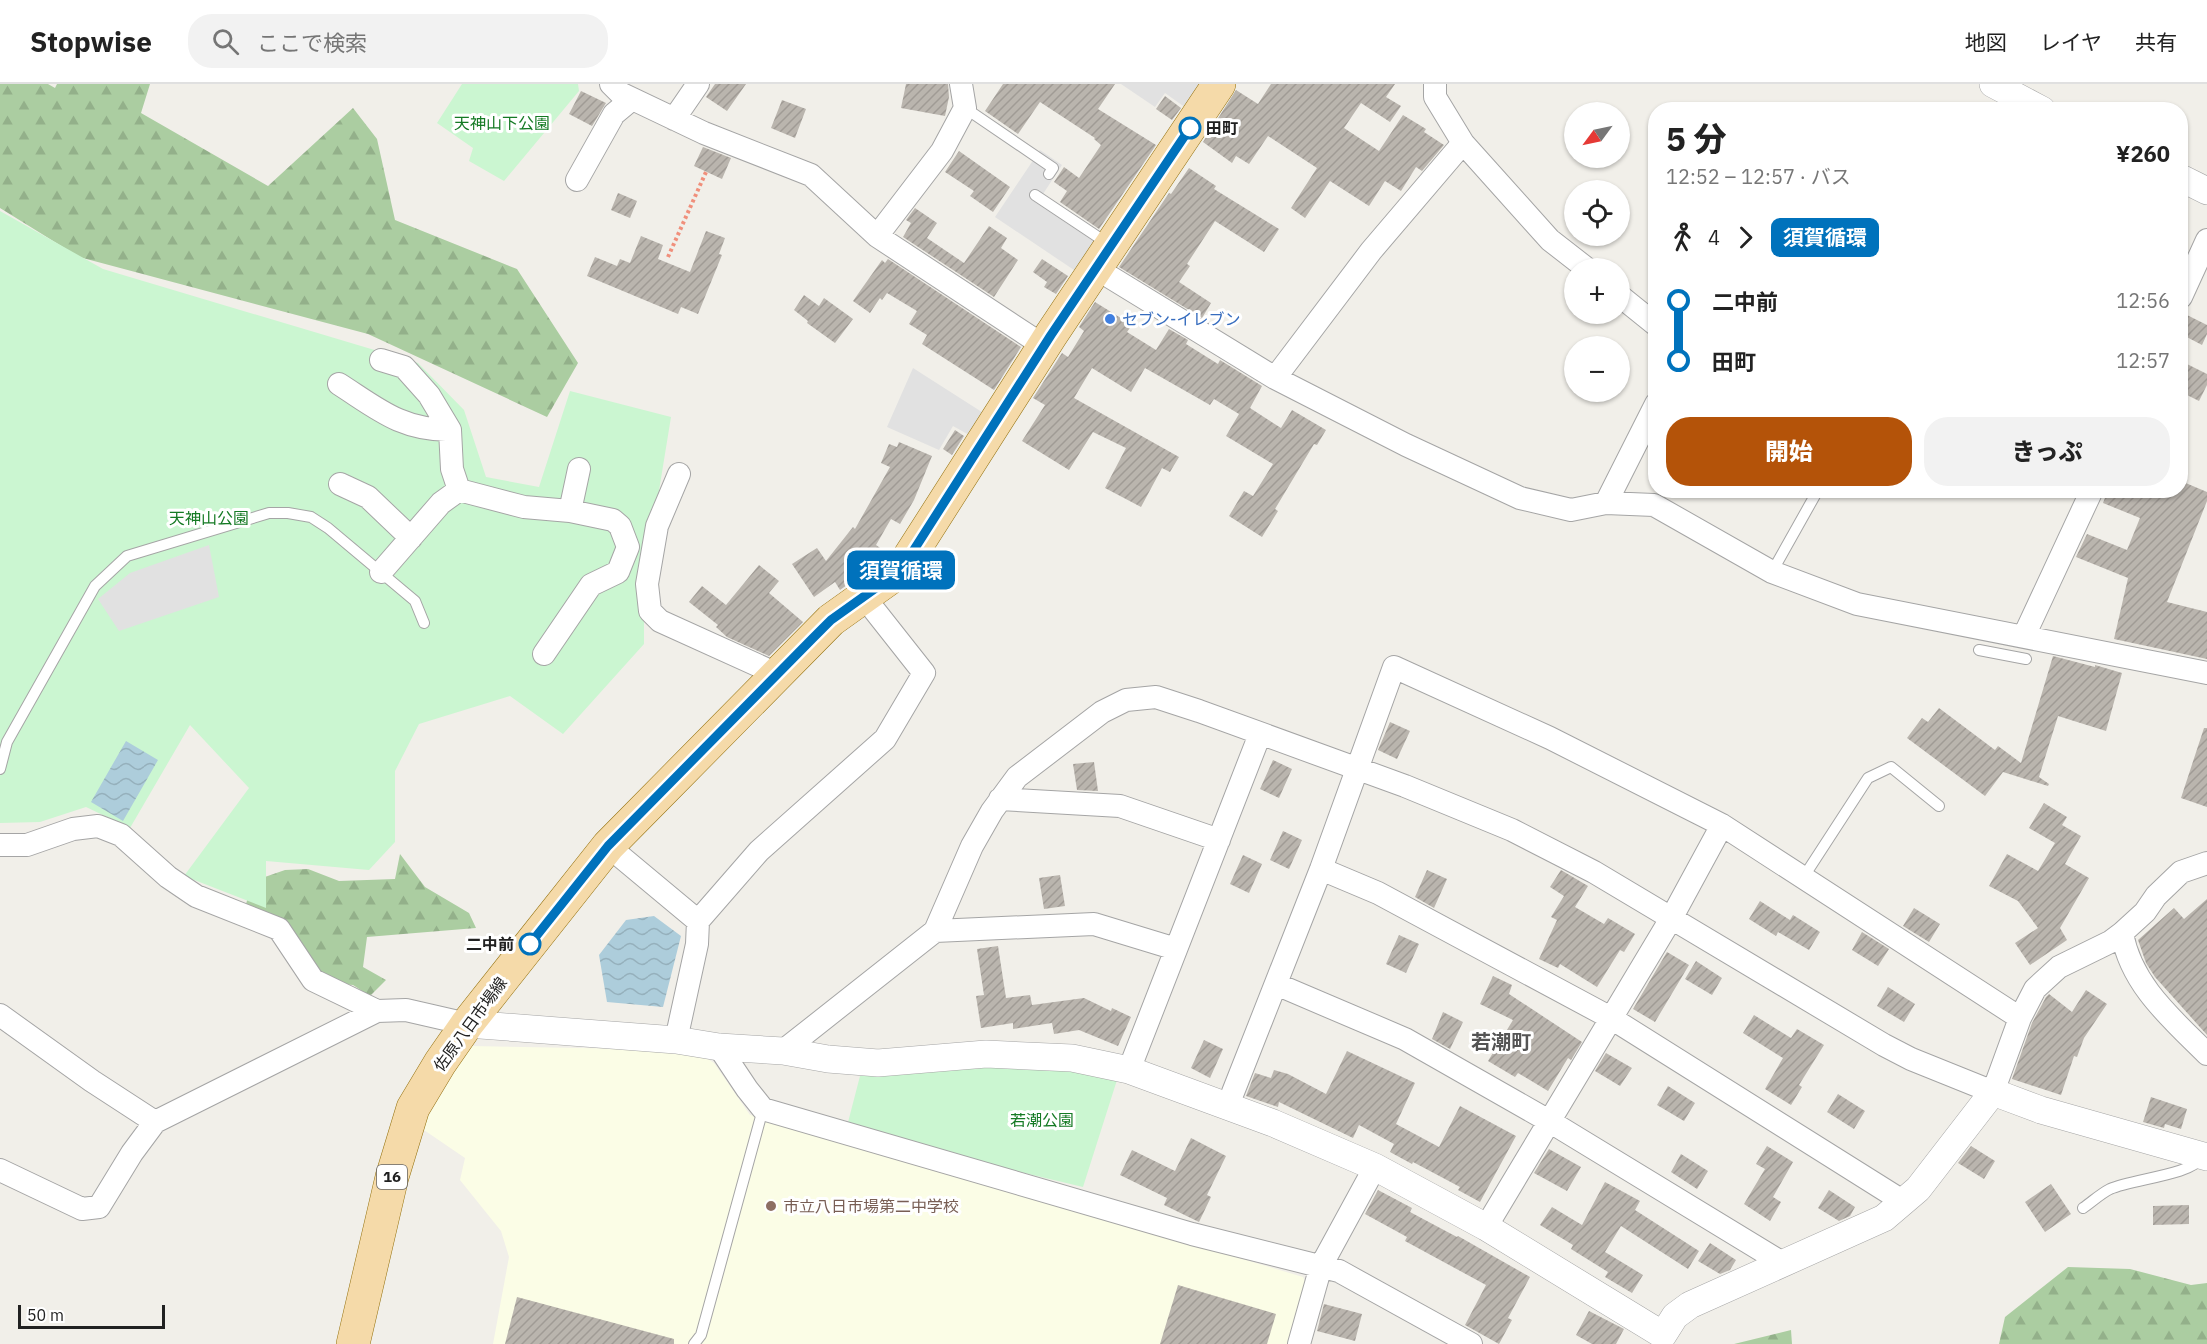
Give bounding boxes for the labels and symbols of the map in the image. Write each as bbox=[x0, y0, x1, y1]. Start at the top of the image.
north arrow bbox=[1564, 102, 1630, 168]
park label: 天神山下公園 bbox=[454, 113, 550, 133]
marker: 田町 bbox=[1179, 117, 1201, 139]
place label: 田町 bbox=[1206, 118, 1238, 138]
place label: セブン-イレブン bbox=[1122, 309, 1240, 329]
marker: セブン-イレブン bbox=[1103, 312, 1117, 326]
park label: 天神山公園 bbox=[169, 508, 249, 528]
line badge: 須賀循環 bbox=[859, 550, 943, 590]
marker: 二中前 bbox=[519, 933, 541, 955]
place label: 二中前 bbox=[466, 934, 514, 954]
street label: 佐原八日市場線 bbox=[429, 973, 511, 1075]
district label: 若潮町 bbox=[1471, 1028, 1531, 1055]
park label: 若潮公園 bbox=[1010, 1110, 1074, 1130]
road number: 16 bbox=[377, 1165, 407, 1189]
place label: 市立八日市場第二中学校 bbox=[783, 1196, 959, 1216]
marker: 市立八日市場第二中学校 bbox=[764, 1199, 778, 1213]
scale bar bbox=[18, 1302, 165, 1330]

